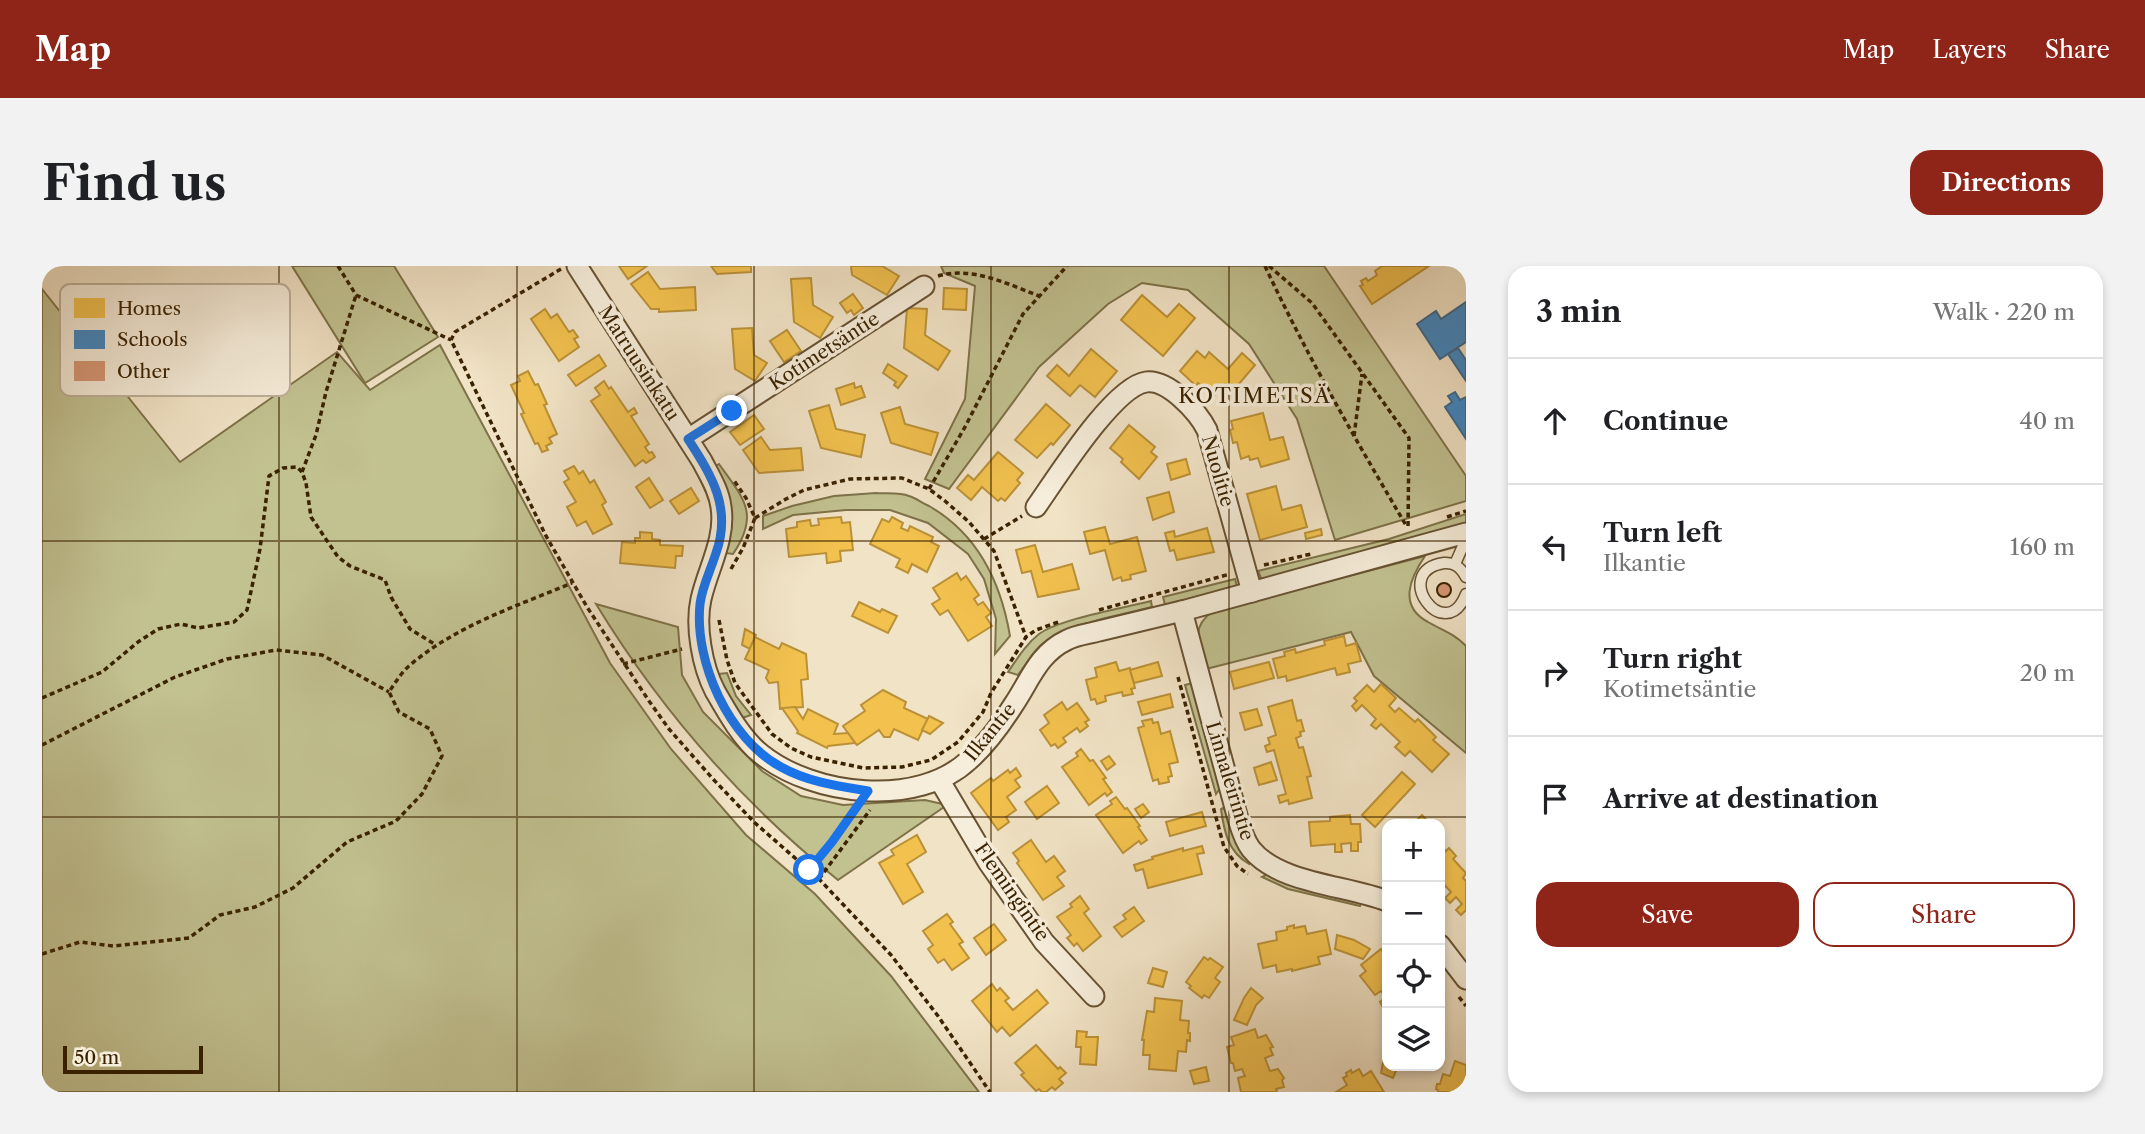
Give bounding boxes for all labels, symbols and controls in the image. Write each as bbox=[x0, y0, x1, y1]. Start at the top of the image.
text: Map bbox=[35, 29, 111, 70]
text: Map bbox=[1843, 35, 1894, 64]
text: Layers bbox=[1932, 35, 2007, 64]
text: Share bbox=[2045, 35, 2110, 64]
button: Directions bbox=[1910, 150, 2103, 215]
text: Find us bbox=[42, 152, 226, 213]
legend bbox=[60, 284, 290, 396]
text: 3 min bbox=[1536, 293, 1622, 330]
text: Homes bbox=[117, 297, 181, 320]
text: Walk · 220 m bbox=[1933, 298, 2075, 326]
street label: Matruusinkatu bbox=[593, 301, 685, 425]
street label: Kotimetsäntie bbox=[765, 307, 883, 395]
text: Schools bbox=[117, 328, 187, 351]
text: Other bbox=[117, 360, 170, 383]
district label: KOTIMETSÄ bbox=[1178, 383, 1332, 408]
route end bbox=[716, 395, 747, 426]
icon: ahead bbox=[1536, 402, 1574, 440]
text: Continue bbox=[1603, 405, 1728, 437]
text: 40 m bbox=[2020, 407, 2075, 435]
street label: Nuolitie bbox=[1197, 433, 1239, 509]
text: Turn left bbox=[1603, 517, 1722, 549]
icon: left bbox=[1536, 528, 1574, 566]
text: 160 m bbox=[2010, 533, 2075, 561]
text: Ilkantie bbox=[1603, 549, 1686, 577]
text: Turn right bbox=[1603, 643, 1742, 675]
icon: right bbox=[1536, 654, 1574, 692]
text: 20 m bbox=[2020, 659, 2075, 687]
text: Kotimetsäntie bbox=[1603, 675, 1756, 703]
street label: Ilkantie bbox=[960, 698, 1020, 766]
street label: Linnaleirintie bbox=[1201, 719, 1259, 843]
icon: arrive bbox=[1536, 780, 1574, 818]
text: Arrive at destination bbox=[1603, 783, 1878, 815]
map controls bbox=[1382, 819, 1445, 1071]
button: + bbox=[1382, 819, 1445, 882]
street label: Flemingintie bbox=[970, 838, 1054, 946]
route start bbox=[793, 854, 824, 885]
button: − bbox=[1382, 882, 1445, 945]
button: Save bbox=[1536, 882, 1799, 947]
button: Share bbox=[1813, 882, 2075, 947]
button: locate bbox=[1382, 945, 1445, 1008]
button: layers bbox=[1382, 1008, 1445, 1071]
scale bar bbox=[63, 1043, 203, 1075]
text: 50 m bbox=[74, 1046, 119, 1069]

